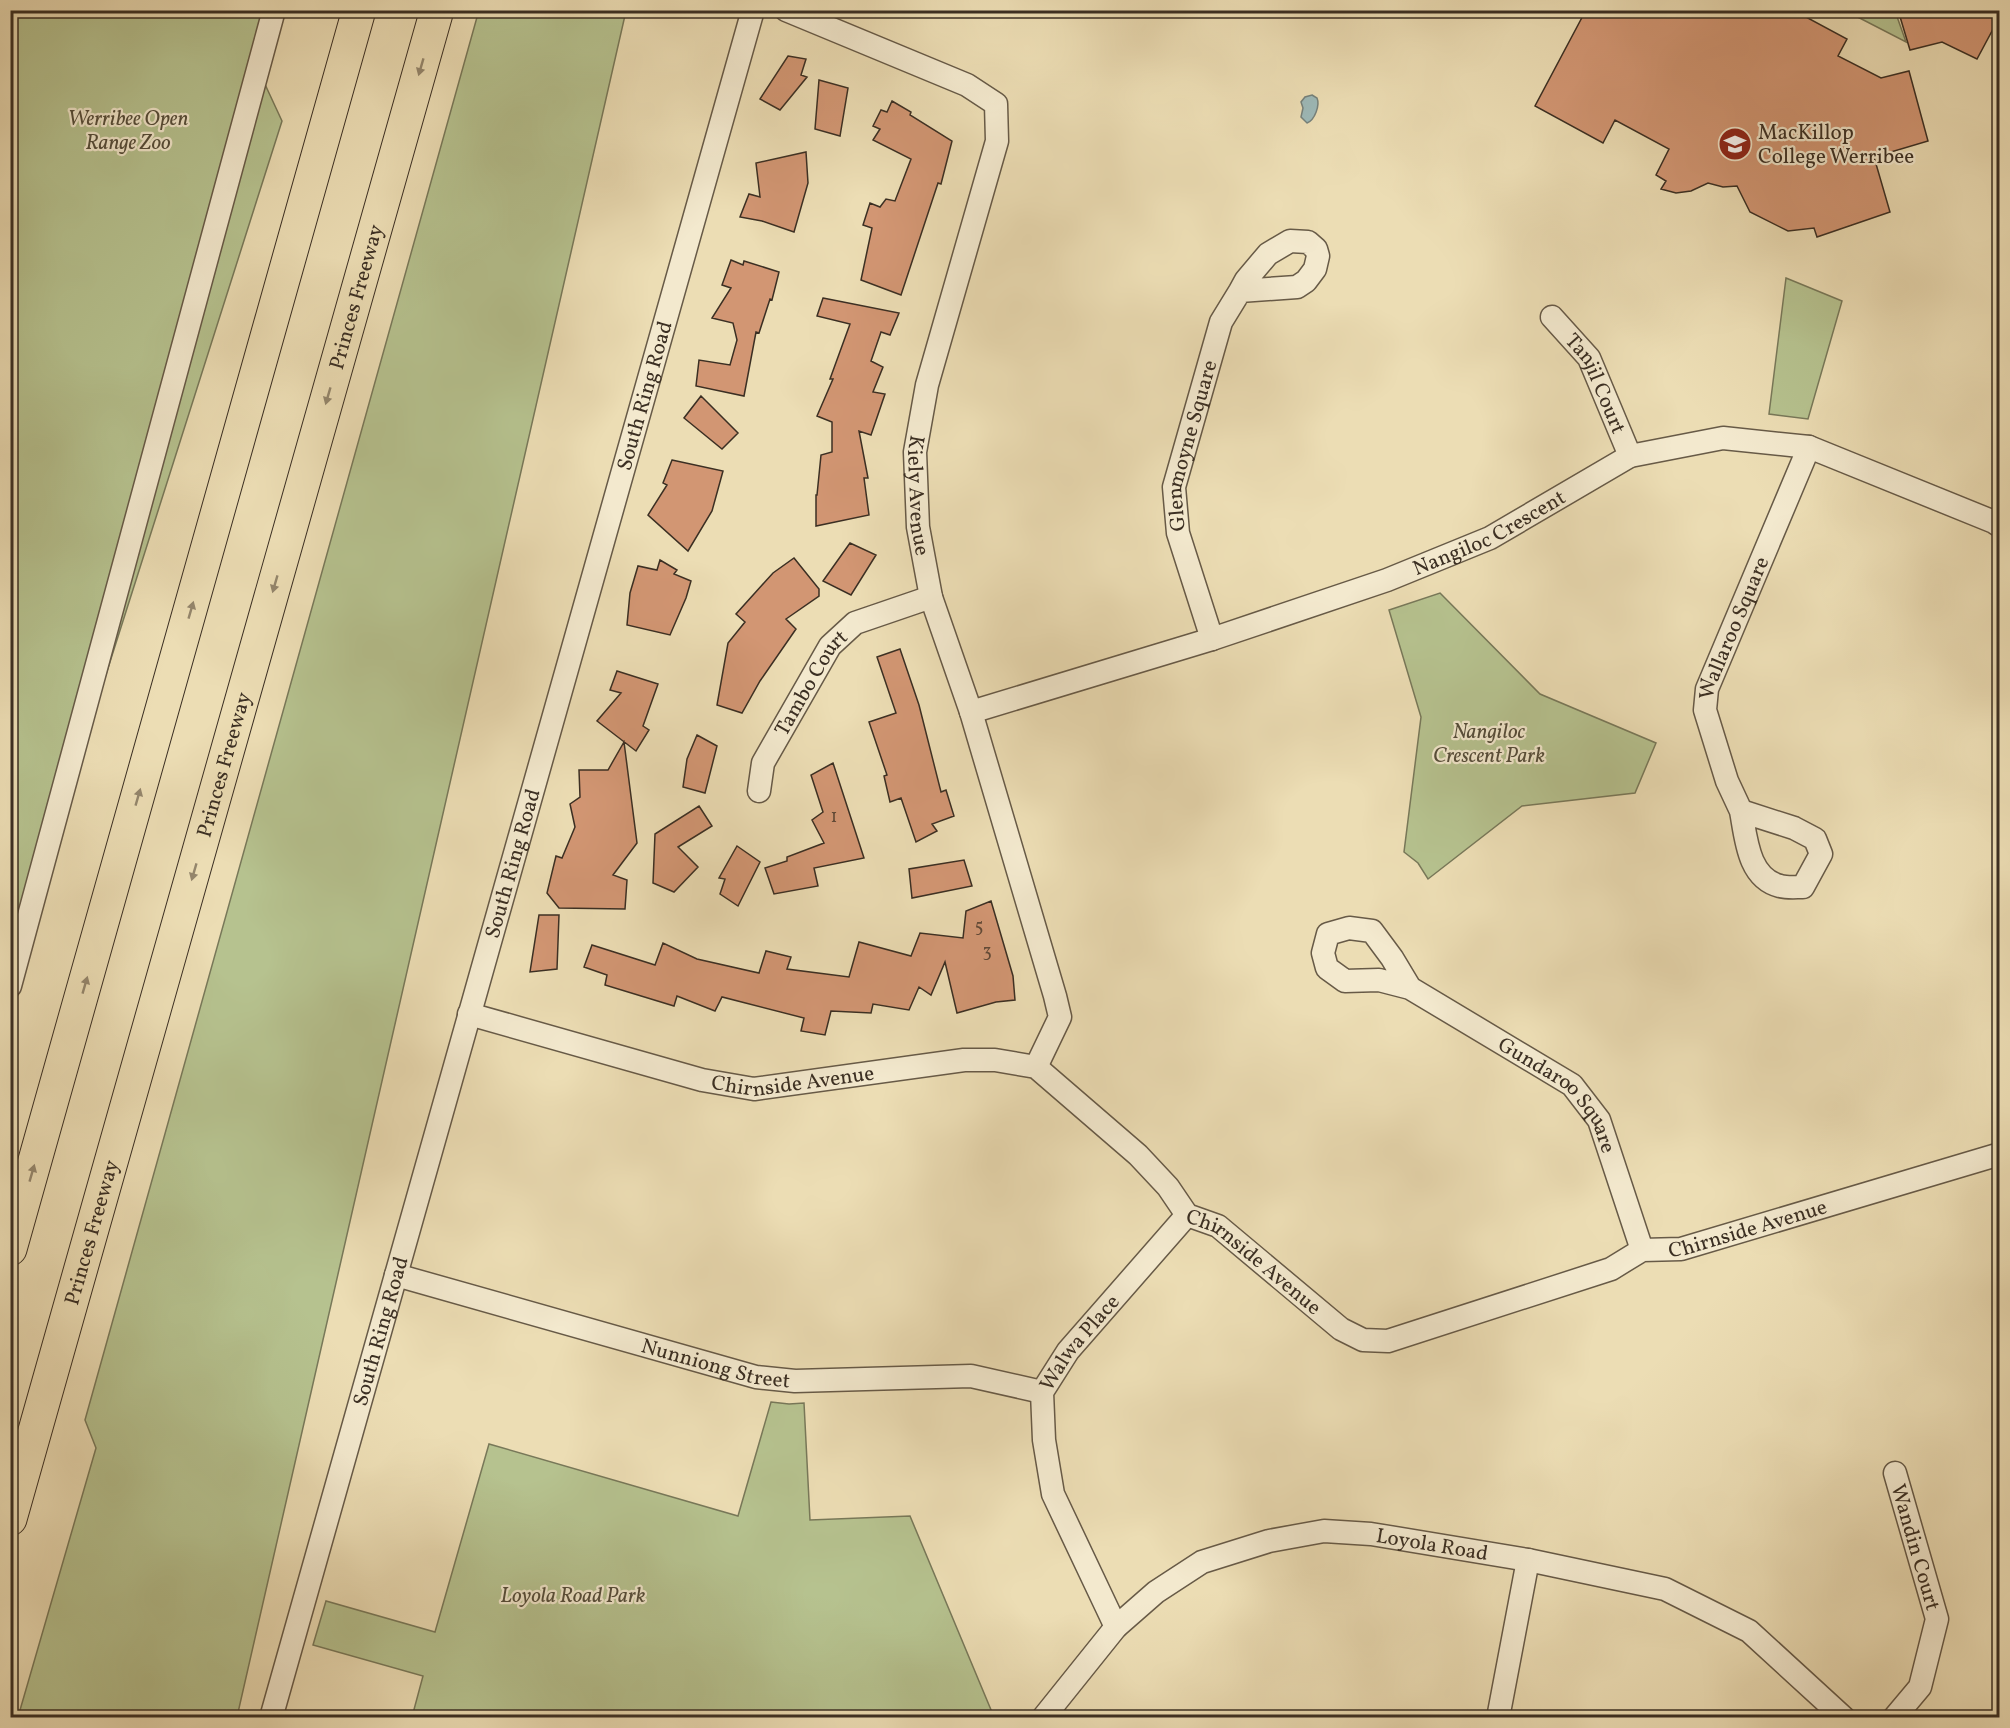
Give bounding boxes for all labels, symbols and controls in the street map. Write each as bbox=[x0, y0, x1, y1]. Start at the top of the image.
one-way arrow bbox=[416, 58, 426, 76]
park label: Werribee Open Range Zoo bbox=[68, 105, 188, 158]
place label: MacKillop College Werribee bbox=[1758, 119, 1914, 172]
school or university icon: MacKillop College Werribee bbox=[1717, 126, 1753, 162]
street label: Princes Freeway bbox=[323, 221, 392, 373]
street label: South Ring Road bbox=[611, 318, 681, 474]
street label: Tanjil Court bbox=[1558, 328, 1632, 439]
street label: Glenmoyne Square bbox=[1161, 357, 1225, 532]
one-way arrow bbox=[323, 387, 332, 405]
street label: Kiely Avenue bbox=[899, 433, 936, 558]
street label: Nangiloc Crescent bbox=[1409, 484, 1571, 584]
street label: Wallaroo Square bbox=[1693, 552, 1777, 700]
one-way arrow bbox=[270, 575, 279, 593]
one-way arrow bbox=[186, 601, 196, 619]
street label: Tambo Court bbox=[768, 624, 855, 742]
street label: Princes Freeway bbox=[191, 689, 259, 841]
park label: Nangiloc Crescent Park bbox=[1433, 718, 1545, 771]
street label: South Ring Road bbox=[479, 786, 549, 942]
one-way arrow bbox=[134, 788, 143, 806]
house number: 1 bbox=[831, 805, 837, 830]
one-way arrow bbox=[188, 863, 198, 881]
house number: 5 bbox=[975, 915, 983, 940]
house number: 3 bbox=[982, 940, 992, 965]
one-way arrow bbox=[81, 976, 90, 994]
street label: Gundaroo Square bbox=[1492, 1031, 1622, 1157]
street label: Chirnside Avenue bbox=[709, 1060, 876, 1105]
street label: Princes Freeway bbox=[58, 1156, 127, 1309]
one-way arrow bbox=[28, 1164, 37, 1182]
street label: Chirnside Avenue bbox=[1668, 1193, 1831, 1265]
street label: Chirnside Avenue bbox=[1182, 1203, 1327, 1323]
street label: South Ring Road bbox=[347, 1253, 417, 1410]
street label: Walwa Place bbox=[1033, 1289, 1127, 1397]
street label: Nunniong Street bbox=[638, 1332, 791, 1396]
street label: Wandin Court bbox=[1883, 1481, 1946, 1614]
street label: Loyola Road bbox=[1374, 1522, 1490, 1569]
park label: Loyola Road Park bbox=[501, 1582, 646, 1611]

